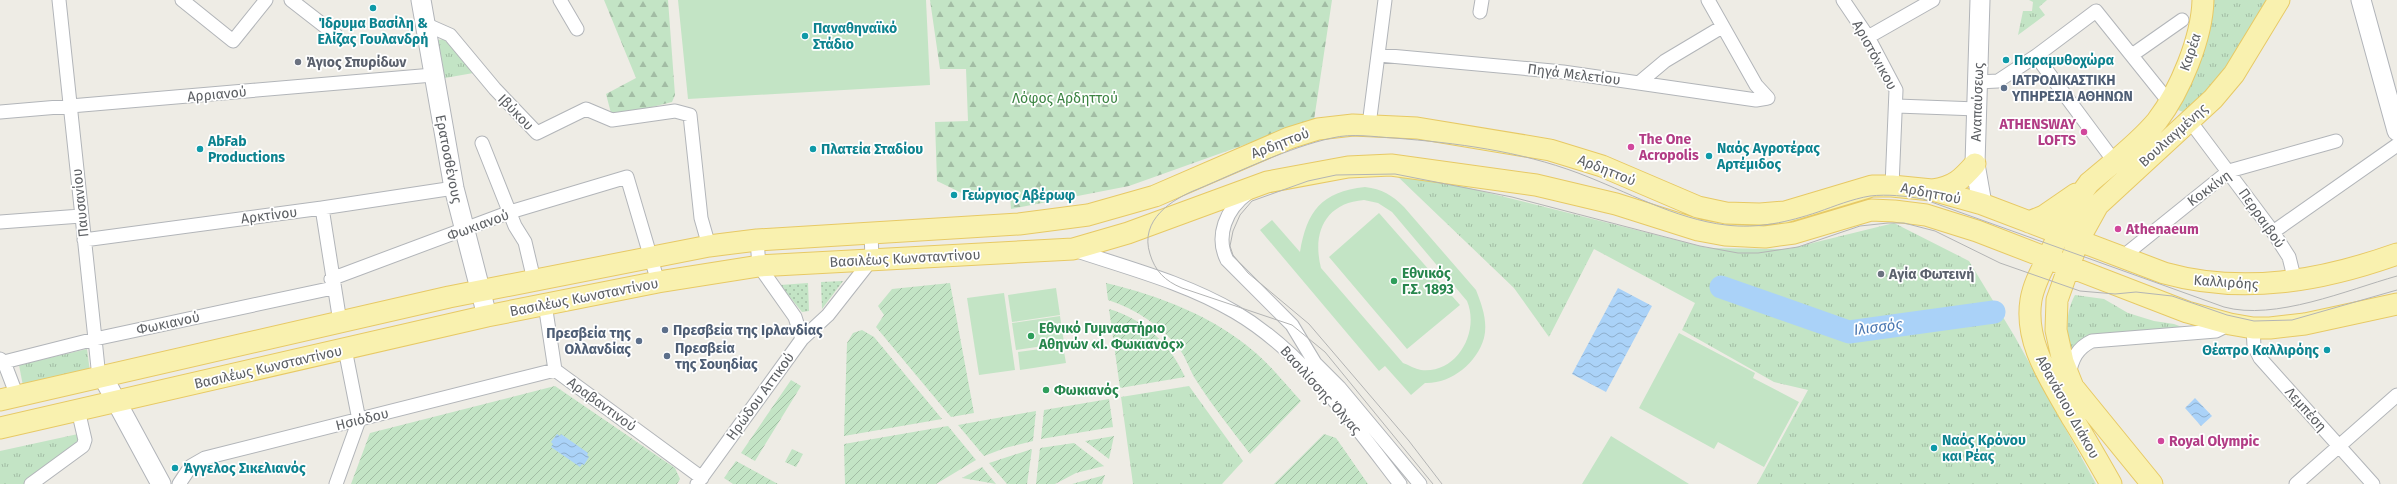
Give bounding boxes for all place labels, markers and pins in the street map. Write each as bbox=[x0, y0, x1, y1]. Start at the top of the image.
marker: Ίδρυμα Βασίλη & Ελίζας Γουλανδρή bbox=[368, 3, 378, 13]
place label: Ίδρυμα Βασίλη & Ελίζας Γουλανδρή bbox=[318, 15, 428, 48]
place label: Παναθηναϊκό Στάδιο bbox=[813, 20, 897, 53]
marker: Παναθηναϊκό Στάδιο bbox=[800, 31, 810, 41]
place label: Παραμυθοχώρα bbox=[2014, 52, 2115, 69]
place label: Άγιος Σπυρίδων bbox=[306, 54, 407, 71]
marker: Παραμυθοχώρα bbox=[2001, 55, 2011, 65]
marker: Άγιος Σπυρίδων bbox=[293, 57, 303, 67]
place label: ΙΑΤΡΟΔΙΚΑΣΤΙΚΗ ΥΠΗΡΕΣΙΑ ΑΘΗΝΩΝ bbox=[2011, 72, 2133, 105]
marker: ΙΑΤΡΟΔΙΚΑΣΤΙΚΗ ΥΠΗΡΕΣΙΑ ΑΘΗΝΩΝ bbox=[1999, 83, 2009, 93]
place label: ATHENSWAY LOFTS bbox=[1998, 116, 2077, 149]
marker: ATHENSWAY LOFTS bbox=[2079, 127, 2089, 137]
place label: The One Acropolis bbox=[1638, 131, 1699, 164]
place label: AbFab Productions bbox=[207, 133, 285, 166]
place label: Ναός Αγροτέρας Αρτέμιδος bbox=[1716, 140, 1820, 173]
place label: Πλατεία Σταδίου bbox=[821, 141, 923, 158]
marker: The One Acropolis bbox=[1626, 142, 1636, 152]
marker: AbFab Productions bbox=[195, 144, 205, 154]
marker: Πλατεία Σταδίου bbox=[808, 144, 818, 154]
marker: Ναός Αγροτέρας Αρτέμιδος bbox=[1704, 151, 1714, 161]
place label: Γεώργιος Αβέρωφ bbox=[962, 187, 1076, 204]
marker: Γεώργιος Αβέρωφ bbox=[949, 190, 959, 200]
place label: Athenaeum bbox=[2125, 221, 2199, 238]
marker: Athenaeum bbox=[2113, 224, 2123, 234]
place label: Εθνικός Γ.Σ. 1893 bbox=[1402, 265, 1454, 298]
place label: Αγία Φωτεινή bbox=[1888, 266, 1974, 283]
marker: Αγία Φωτεινή bbox=[1876, 269, 1886, 279]
marker: Εθνικός Γ.Σ. 1893 bbox=[1389, 276, 1399, 286]
place label: Εθνικό Γυμναστήριο Αθηνών «Ι. Φωκιανός» bbox=[1038, 320, 1184, 353]
place label: Πρεσβεία της Ιρλανδίας bbox=[673, 322, 823, 339]
place label: Πρεσβεία της Ολλανδίας bbox=[546, 325, 631, 358]
marker: Πρεσβεία της Ιρλανδίας bbox=[660, 325, 670, 335]
marker: Εθνικό Γυμναστήριο Αθηνών «Ι. Φωκιανός» bbox=[1026, 331, 1036, 341]
marker: Πρεσβεία της Ολλανδίας bbox=[634, 336, 644, 346]
place label: Πρεσβεία της Σουηδίας bbox=[674, 340, 758, 373]
place label: Θέατρο Καλλιρόης bbox=[2202, 342, 2319, 359]
marker: Θέατρο Καλλιρόης bbox=[2322, 345, 2332, 355]
marker: Πρεσβεία της Σουηδίας bbox=[662, 351, 672, 361]
place label: Φωκιανός bbox=[1054, 382, 1119, 399]
marker: Φωκιανός bbox=[1041, 385, 1051, 395]
place label: Ναός Κρόνου και Ρέας bbox=[1942, 432, 2026, 465]
place label: Royal Olympic bbox=[2169, 433, 2260, 450]
marker: Royal Olympic bbox=[2156, 436, 2166, 446]
marker: Ναός Κρόνου και Ρέας bbox=[1929, 443, 1939, 453]
place label: Άγγελος Σικελιανός bbox=[183, 460, 306, 477]
marker: Άγγελος Σικελιανός bbox=[170, 463, 180, 473]

